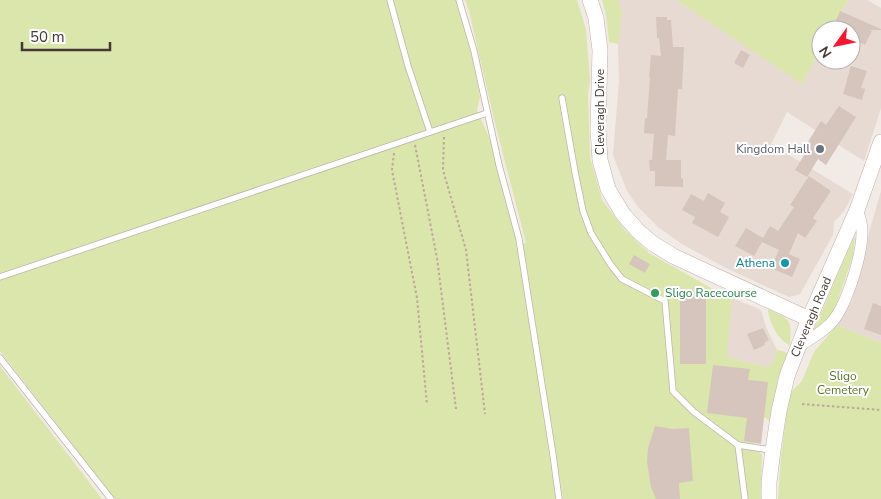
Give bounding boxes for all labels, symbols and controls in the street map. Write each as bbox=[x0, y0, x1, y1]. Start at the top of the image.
scale bar bbox=[22, 20, 110, 52]
north arrow bbox=[811, 20, 861, 70]
text: 50 m bbox=[30, 27, 65, 47]
text: N bbox=[815, 42, 836, 61]
street label: Cleveragh Drive bbox=[592, 69, 608, 155]
place label: Kingdom Hall bbox=[736, 141, 810, 157]
marker: Kingdom Hall bbox=[814, 143, 826, 155]
place label: Athena bbox=[736, 255, 775, 271]
marker: Athena bbox=[779, 257, 791, 269]
street label: Cleveragh Road bbox=[787, 274, 835, 360]
place label: Sligo Racecourse bbox=[665, 285, 757, 301]
marker: Sligo Racecourse bbox=[649, 287, 661, 299]
park label: Sligo Cemetery bbox=[817, 368, 870, 398]

